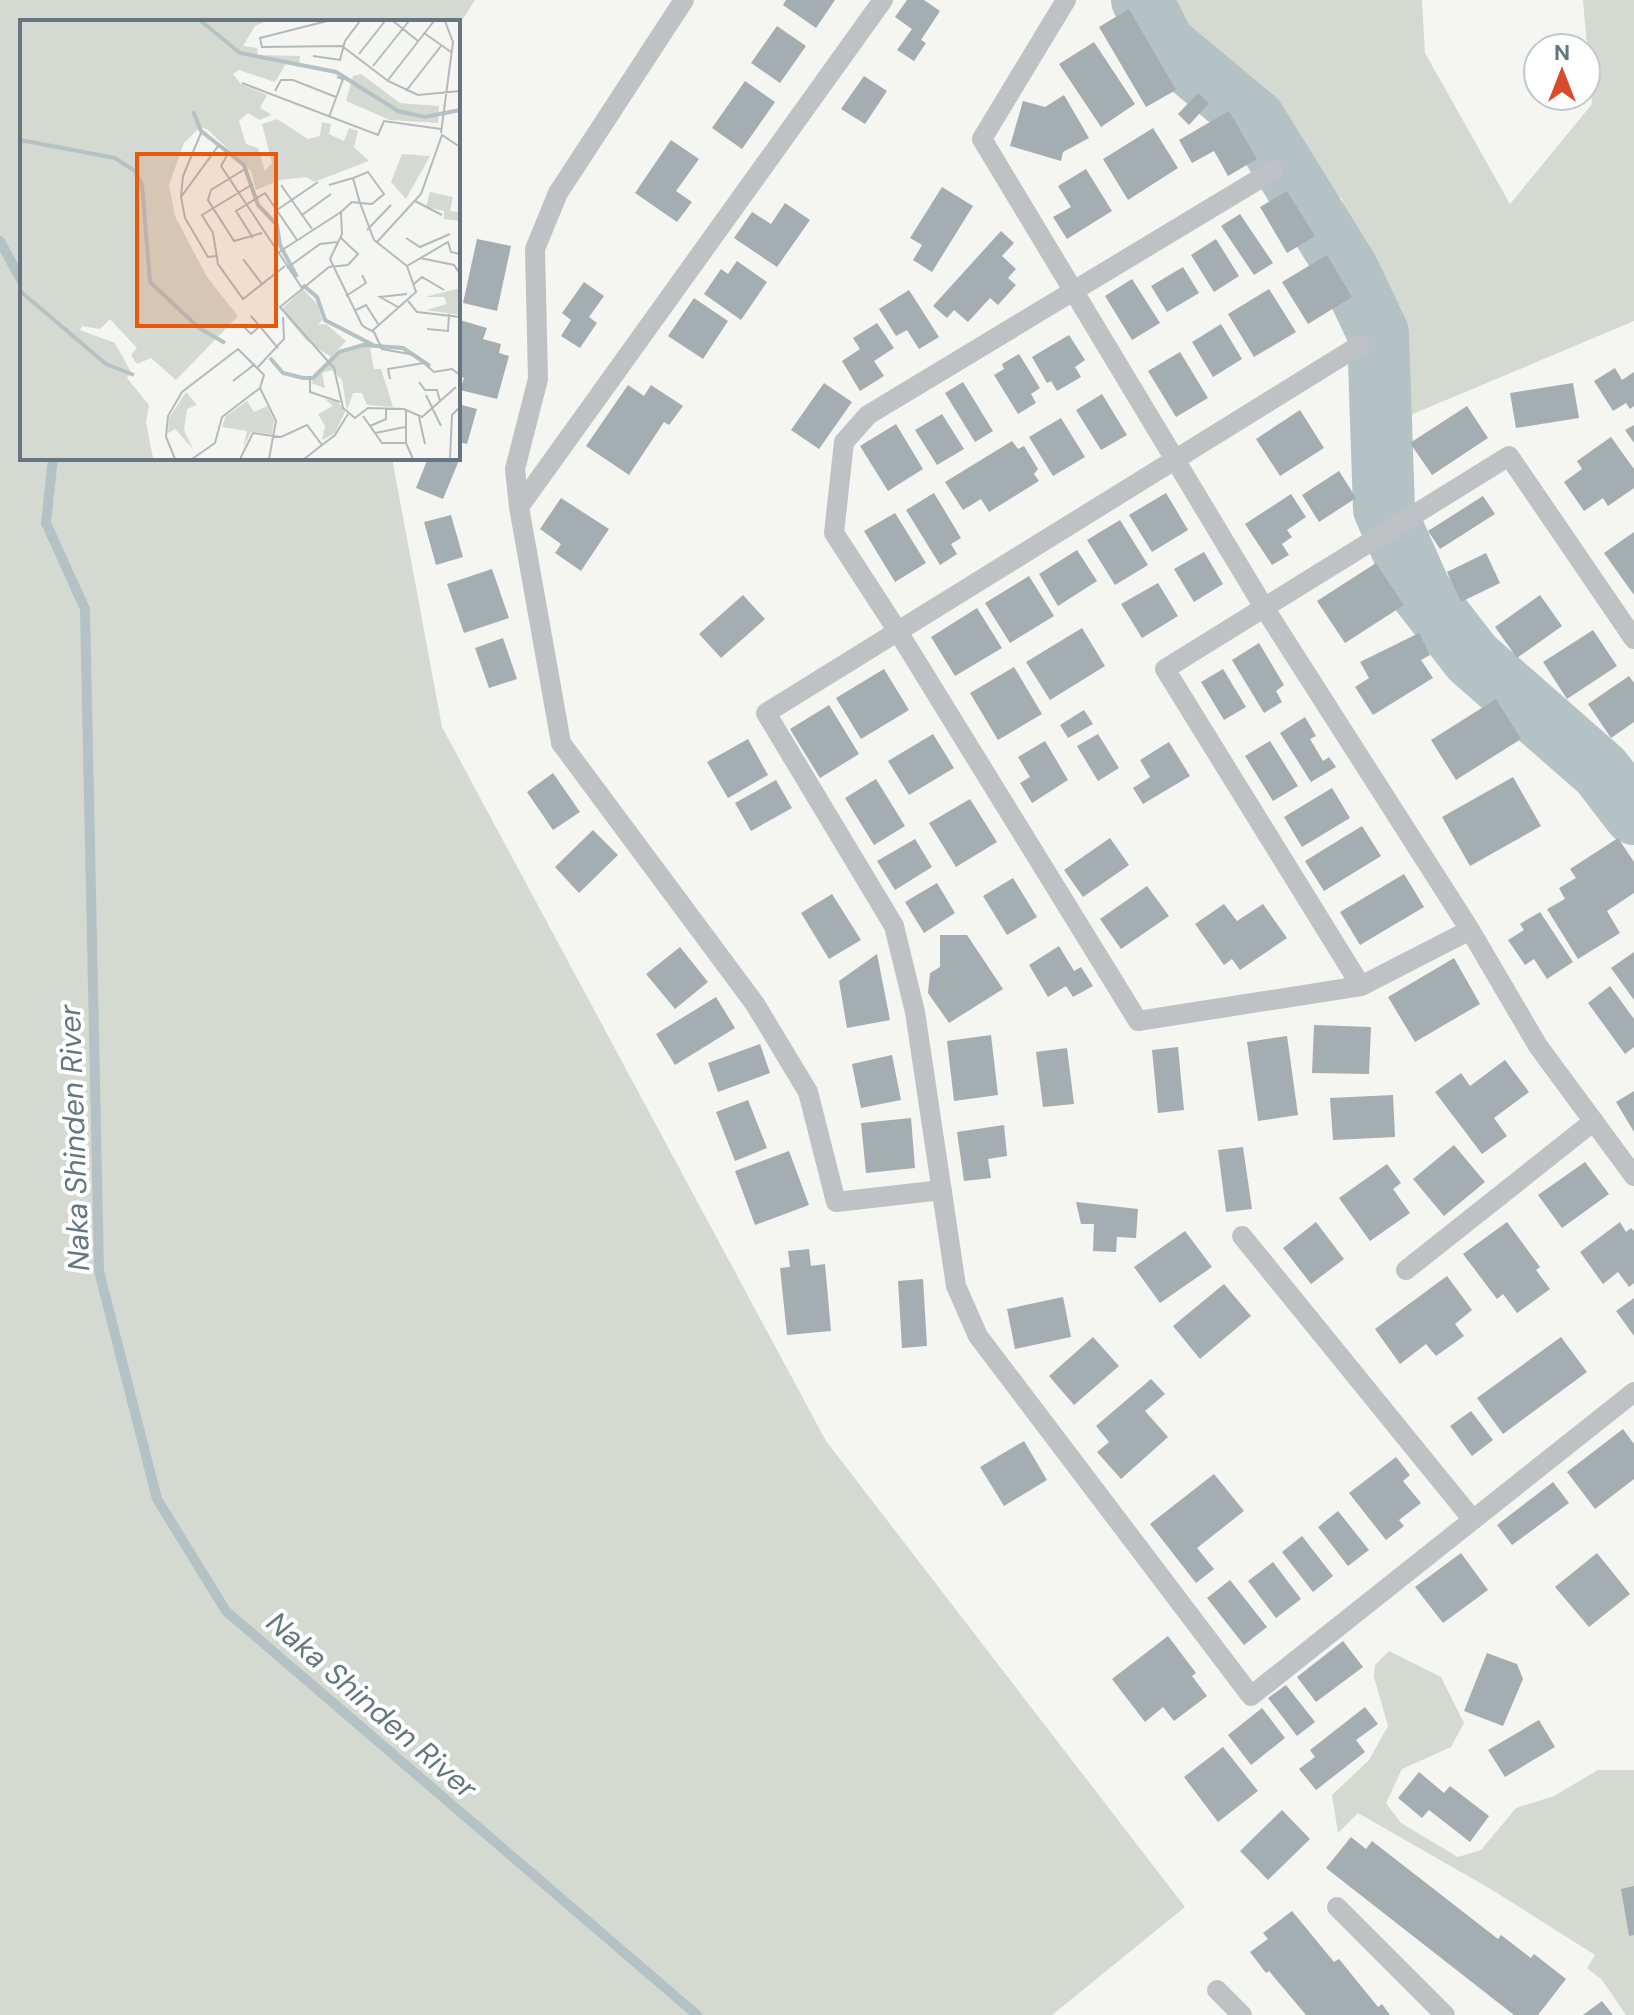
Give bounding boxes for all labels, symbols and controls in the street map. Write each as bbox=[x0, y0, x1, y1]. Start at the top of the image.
inset map bbox=[20, 20, 460, 460]
north arrow bbox=[1522, 32, 1602, 112]
text: N bbox=[1554, 38, 1570, 67]
water label: Naka Shinden River bbox=[50, 1003, 98, 1272]
water label: Naka Shinden River bbox=[259, 1603, 486, 1808]

